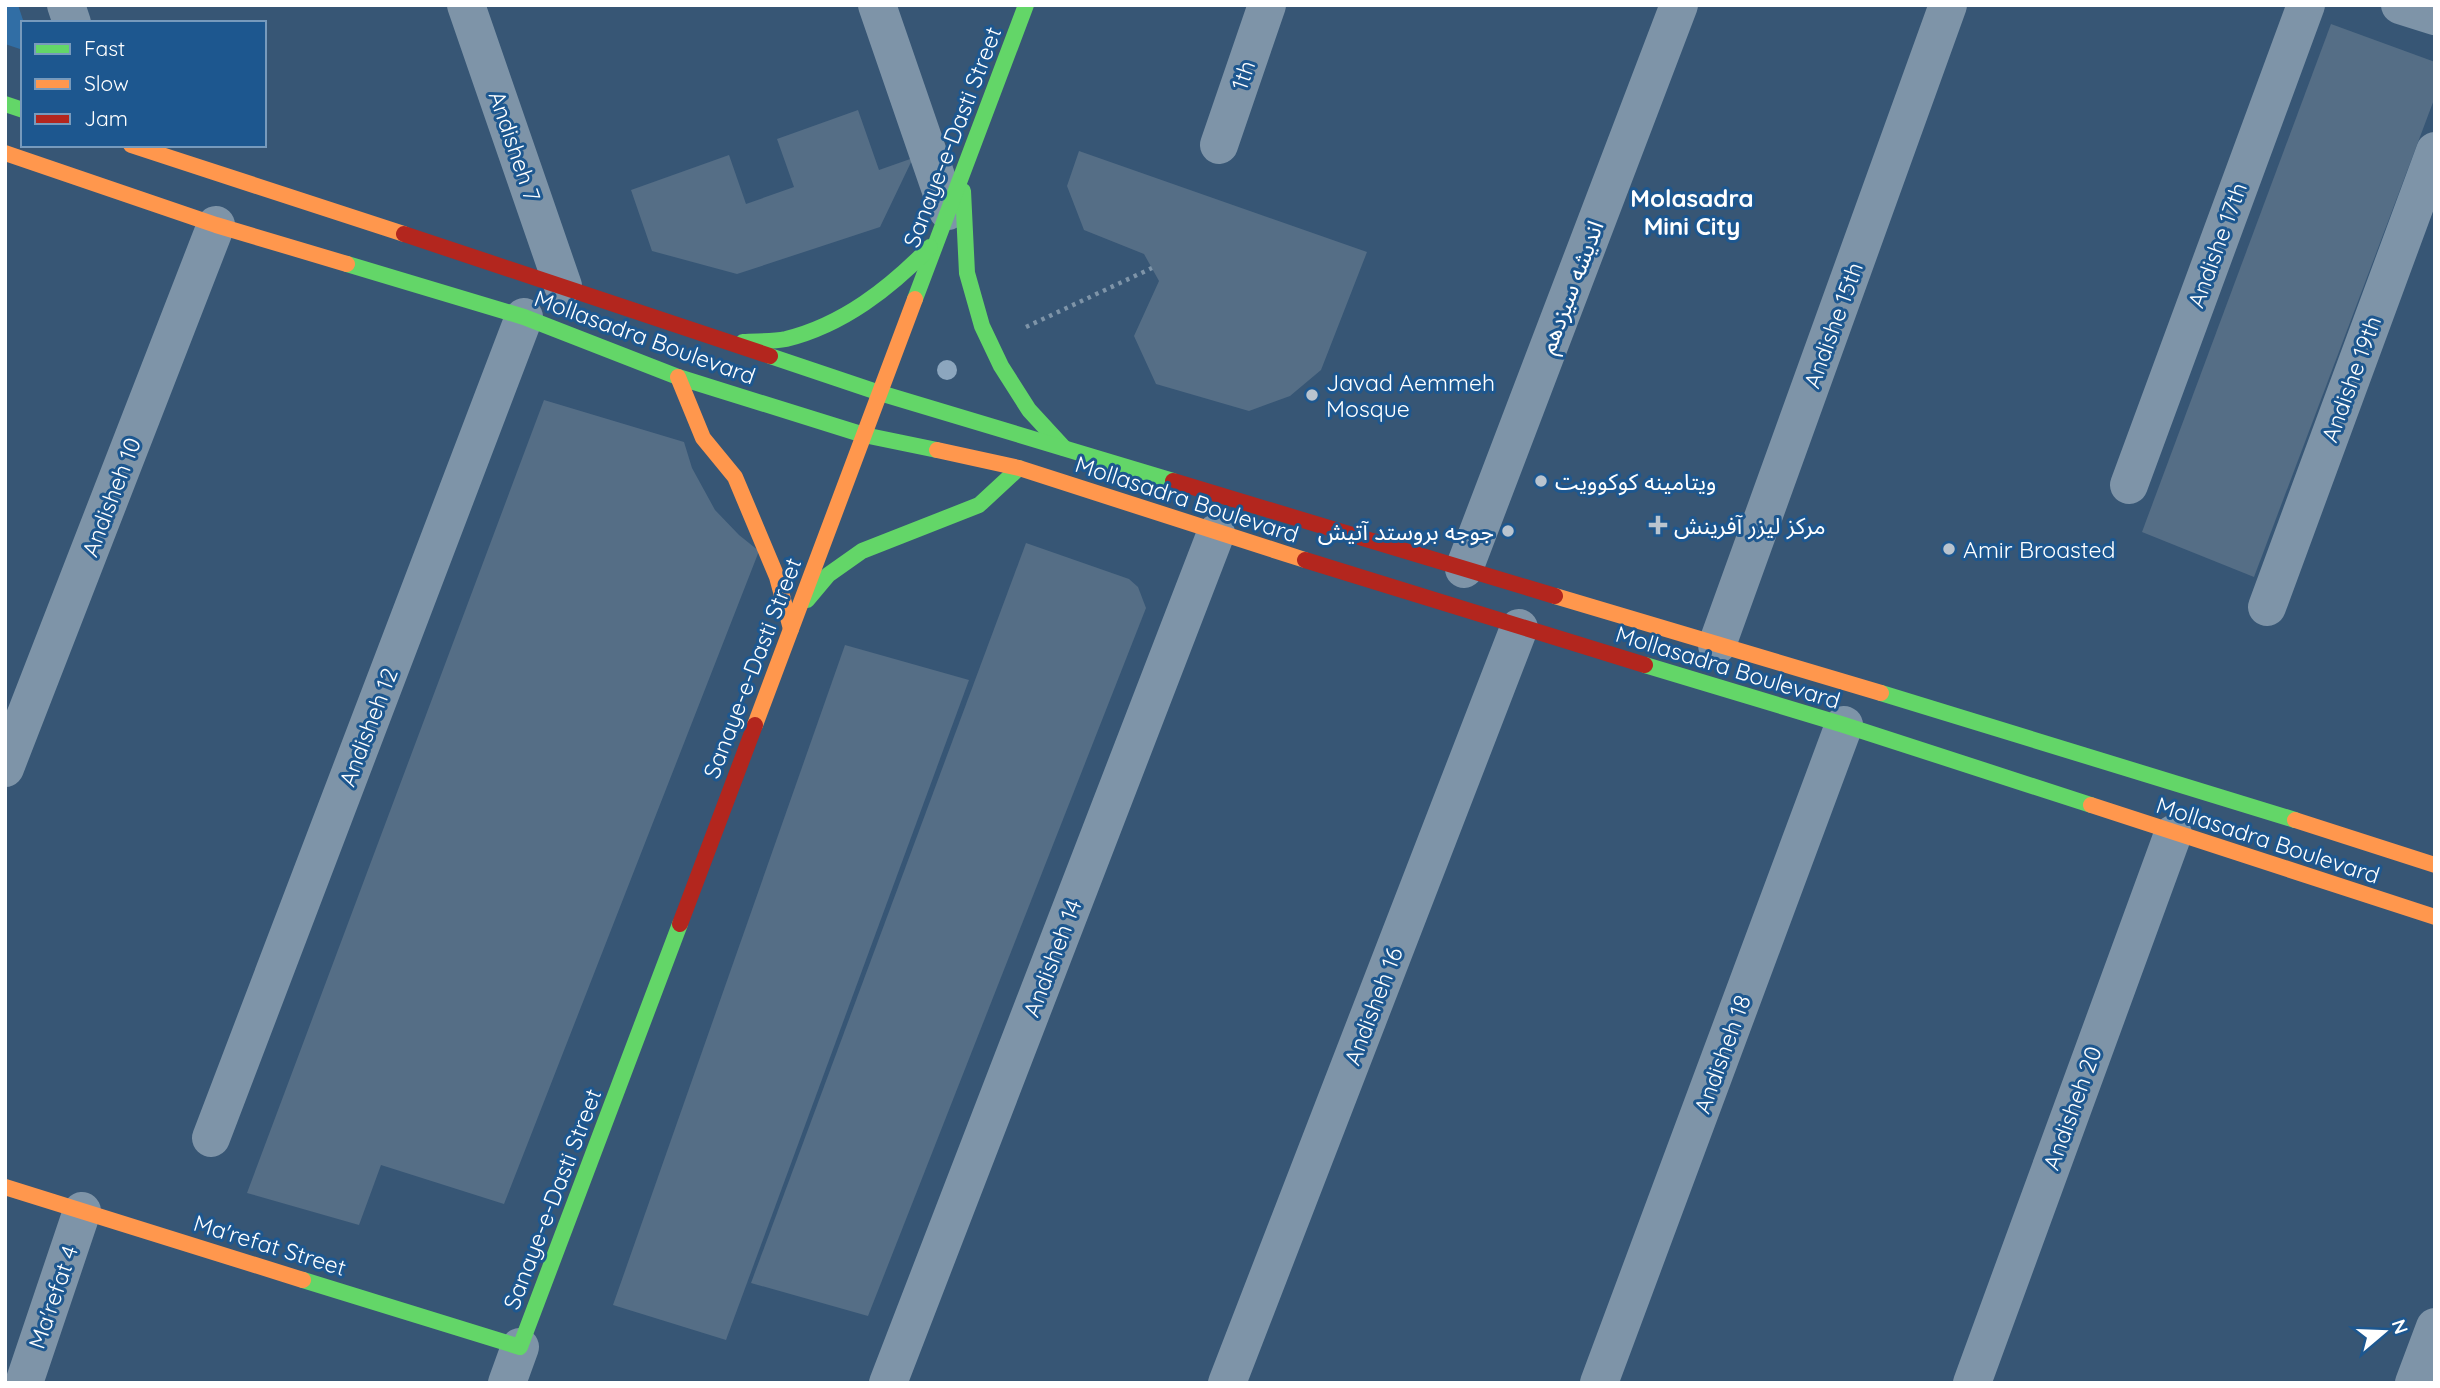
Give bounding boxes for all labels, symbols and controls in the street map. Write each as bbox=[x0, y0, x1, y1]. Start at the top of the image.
legend bbox=[21, 21, 266, 147]
street label: Sanaye-e-Dasti Street bbox=[897, 22, 1008, 251]
text: Fast bbox=[84, 35, 125, 61]
street label: 1th bbox=[1225, 56, 1261, 94]
text: Slow bbox=[84, 70, 129, 96]
street label: Andisheh 7 bbox=[483, 87, 547, 205]
text: Jam bbox=[84, 105, 128, 131]
street label: Andishe 17th bbox=[2181, 178, 2253, 312]
district label: Molasadra Mini City bbox=[1630, 183, 1754, 241]
street label: اندیشه سیزدهم bbox=[1532, 216, 1612, 359]
street label: Andishe 15th bbox=[1797, 258, 1869, 392]
street label: Mollasadra Boulevard bbox=[530, 283, 760, 391]
street label: Andishe 19th bbox=[2315, 312, 2387, 446]
place label: Javad Aemmeh Mosque bbox=[1326, 368, 1495, 423]
marker: Javad Aemmeh Mosque bbox=[1304, 387, 1320, 403]
street label: Andisheh 10 bbox=[75, 433, 147, 561]
street label: Mollasadra Boulevard bbox=[1072, 449, 1302, 549]
place label: ویتامینه کوکوویت bbox=[1555, 467, 1716, 496]
marker: ویتامینه کوکوویت bbox=[1533, 473, 1549, 489]
place label: مرکز لیزر آفرینش bbox=[1674, 511, 1826, 540]
marker: مرکز لیزر آفرینش bbox=[1648, 515, 1668, 535]
place label: جوجه بروستد آتیش bbox=[1318, 517, 1494, 546]
marker: جوجه بروستد آتیش bbox=[1500, 523, 1516, 539]
place label: Amir Broasted bbox=[1963, 535, 2115, 564]
marker: Amir Broasted bbox=[1941, 541, 1957, 557]
street label: Sanaye-e-Dasti Street bbox=[697, 553, 808, 782]
street label: Mollasadra Boulevard bbox=[1612, 619, 1844, 715]
street label: Andisheh 12 bbox=[332, 664, 404, 790]
street label: Mollasadra Boulevard bbox=[2153, 790, 2383, 890]
street label: Andisheh 14 bbox=[1016, 895, 1088, 1021]
street label: Andisheh 16 bbox=[1337, 943, 1409, 1069]
street label: Andisheh 18 bbox=[1687, 991, 1757, 1117]
street label: Andisheh 20 bbox=[2036, 1042, 2108, 1174]
street label: Sanaye-e-Dasti Street bbox=[497, 1084, 608, 1313]
street label: Ma'refat Street bbox=[190, 1208, 350, 1282]
street label: Ma'refat 4 bbox=[22, 1242, 84, 1352]
north arrow bbox=[2349, 1297, 2419, 1367]
text: N bbox=[2386, 1316, 2414, 1337]

